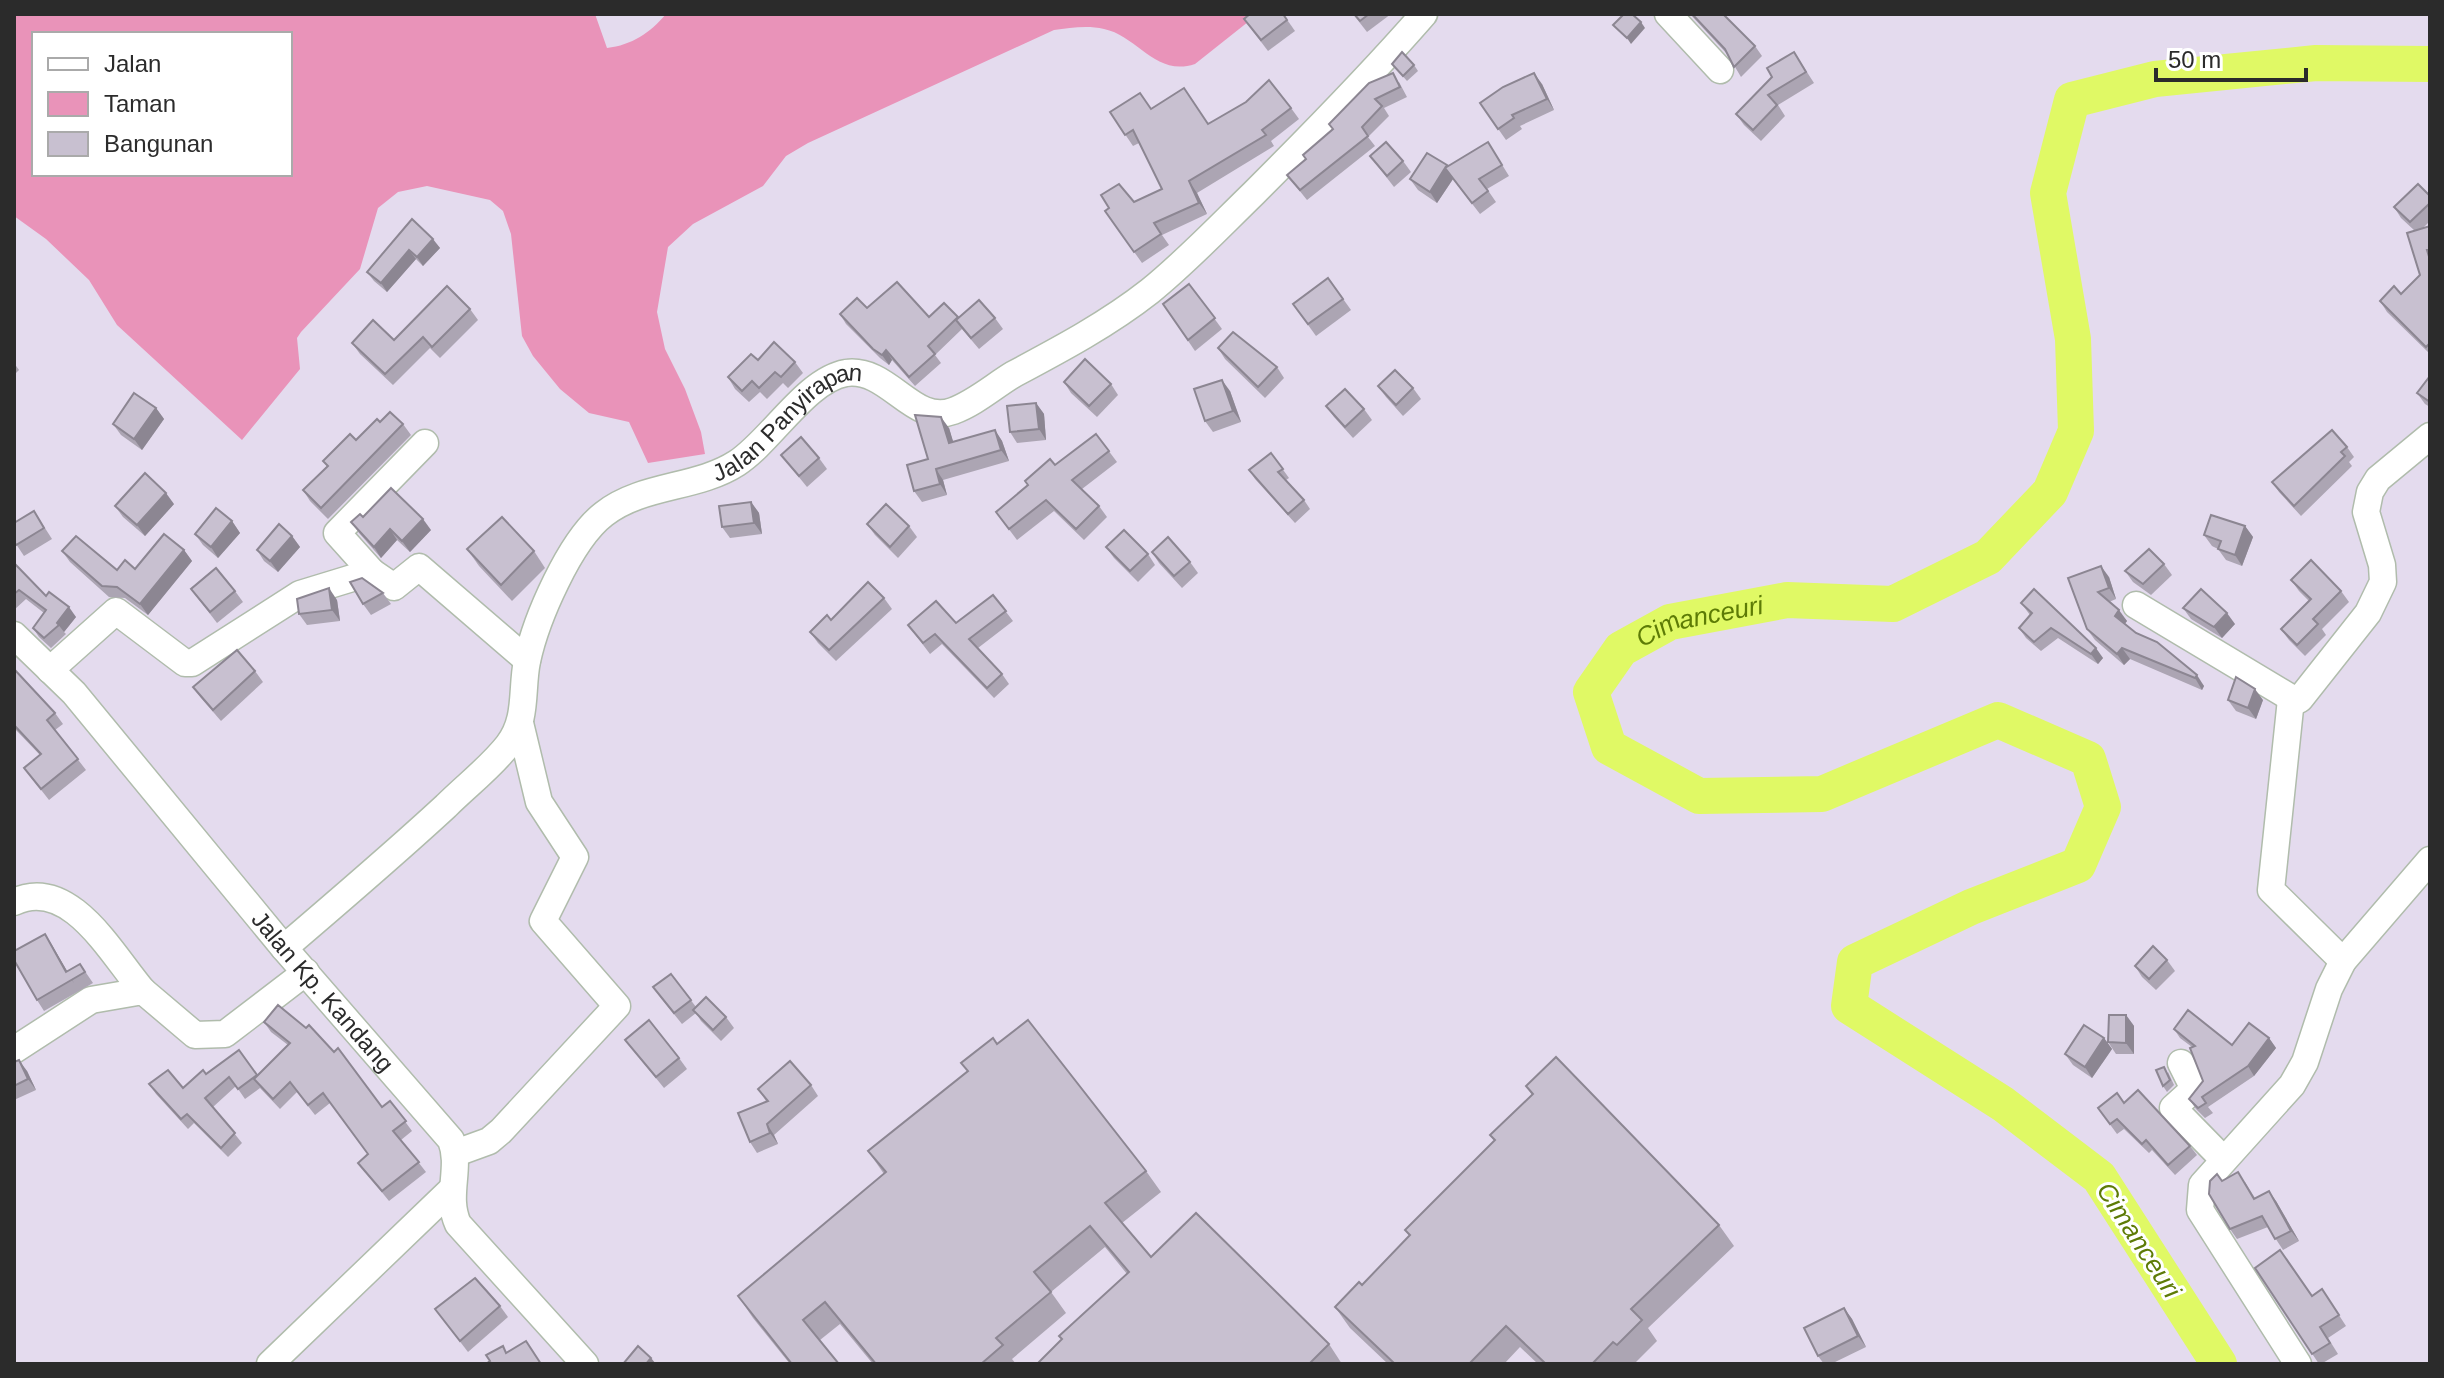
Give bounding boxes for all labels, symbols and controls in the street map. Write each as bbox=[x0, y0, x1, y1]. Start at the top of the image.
legend bbox=[32, 32, 292, 176]
scale bar bbox=[2156, 32, 2306, 82]
text: 50 m bbox=[2168, 46, 2221, 73]
text: Jalan bbox=[104, 50, 161, 77]
text: Taman bbox=[104, 90, 176, 117]
text: Bangunan bbox=[104, 130, 213, 157]
street label: Jalan Panyirapan bbox=[708, 358, 863, 487]
water label: Cimanceuri bbox=[1630, 590, 1767, 653]
street label: Jalan Kp. Kandang bbox=[246, 906, 399, 1077]
water label: Cimanceuri bbox=[2091, 1177, 2188, 1304]

